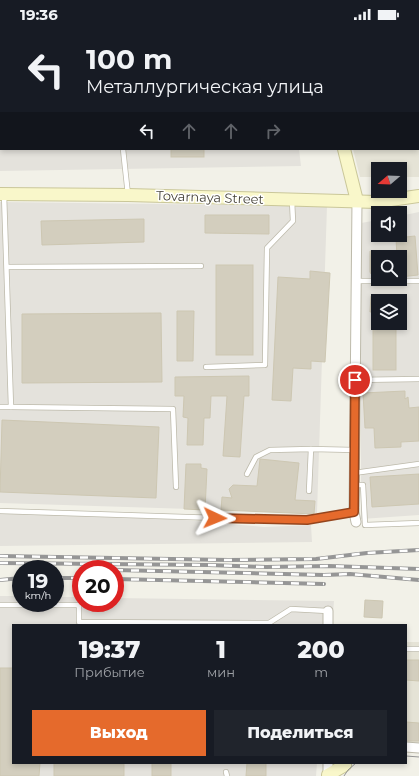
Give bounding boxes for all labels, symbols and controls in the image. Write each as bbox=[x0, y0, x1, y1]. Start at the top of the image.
text: 19:36 bbox=[20, 5, 58, 24]
text: 100 m bbox=[86, 42, 172, 76]
icon: left bbox=[20, 44, 72, 96]
text: Металлургическая улица bbox=[86, 76, 324, 98]
icon: left bbox=[136, 120, 158, 142]
icon: ahead bbox=[178, 120, 200, 142]
icon: ahead bbox=[220, 120, 242, 142]
icon: right bbox=[262, 120, 284, 142]
north arrow bbox=[371, 162, 407, 198]
map controls bbox=[371, 162, 407, 330]
street label: Tovarnaya Street bbox=[156, 187, 264, 207]
button: sound bbox=[371, 206, 407, 242]
button: search bbox=[371, 250, 407, 286]
button: layers bbox=[371, 294, 407, 330]
pin bbox=[338, 363, 372, 397]
icon: arrive bbox=[344, 369, 366, 391]
position arrow bbox=[194, 497, 236, 539]
speed limit sign: 20 bbox=[72, 560, 124, 612]
text: 19 bbox=[28, 569, 48, 593]
text: km/h bbox=[25, 589, 51, 602]
text: 19:37 bbox=[79, 635, 140, 664]
text: 1 bbox=[216, 635, 226, 664]
text: 200 bbox=[297, 635, 345, 664]
text: Прибытие bbox=[74, 664, 145, 680]
text: мин bbox=[207, 664, 235, 680]
text: m bbox=[314, 664, 328, 680]
button: Выход bbox=[32, 710, 206, 756]
button: Поделиться bbox=[214, 710, 387, 756]

